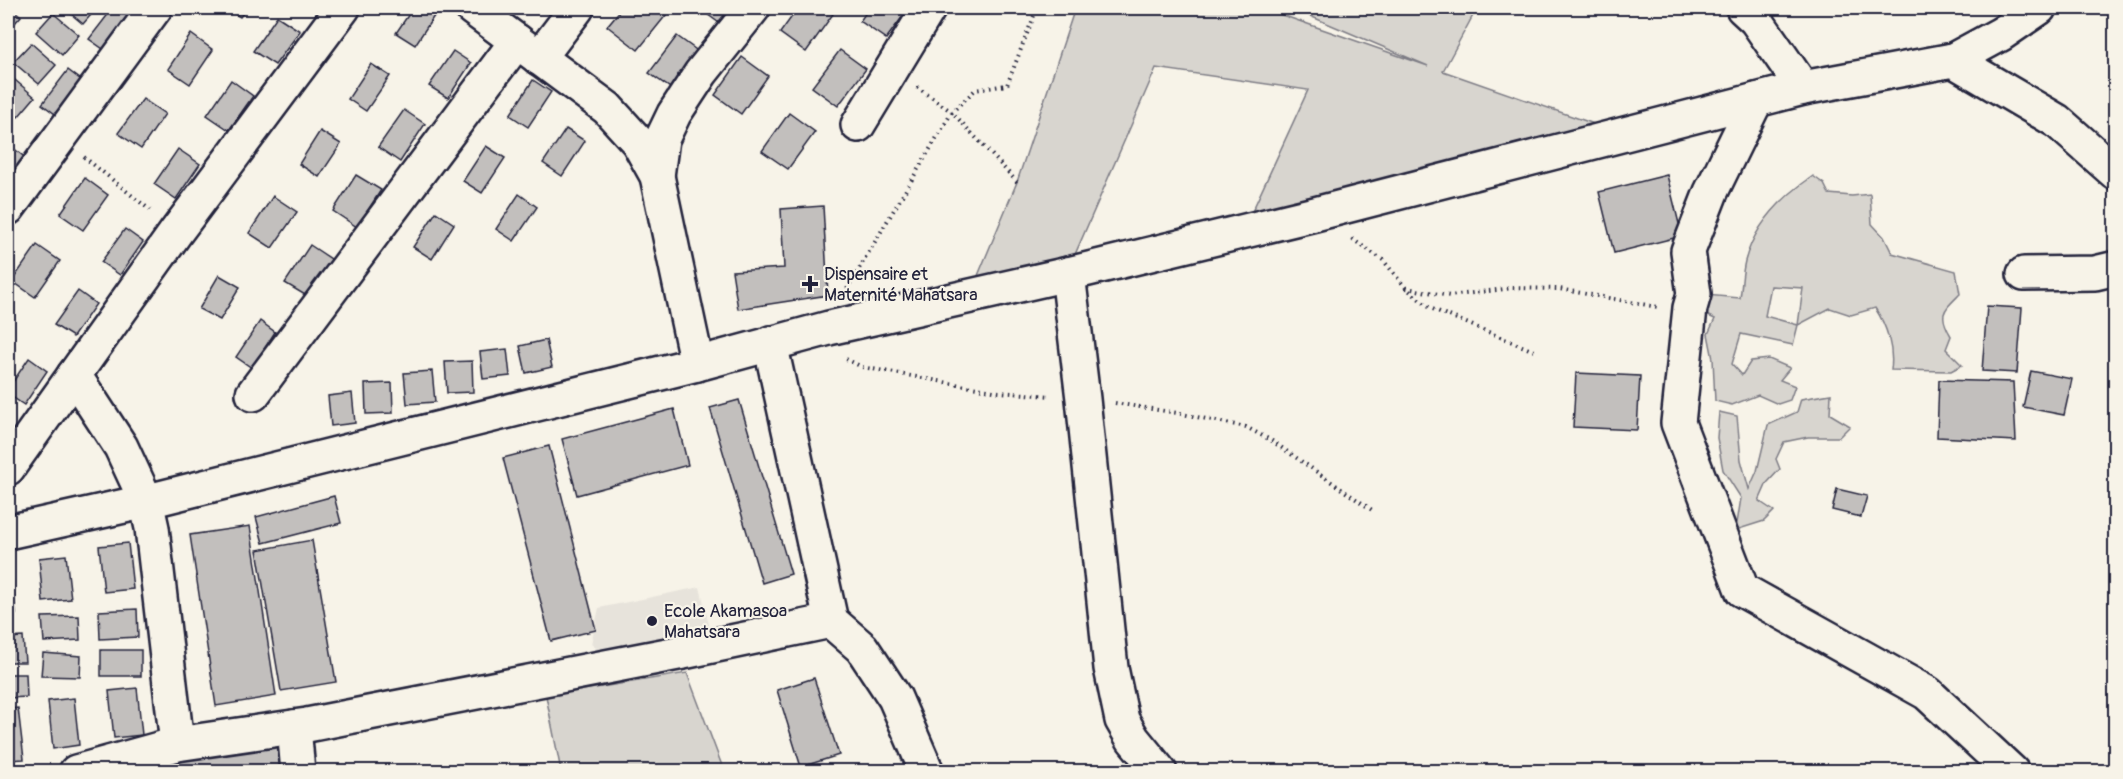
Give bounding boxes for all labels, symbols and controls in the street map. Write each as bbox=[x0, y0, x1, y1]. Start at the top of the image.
place label: Dispensaire et Maternité Mahatsara bbox=[824, 263, 978, 307]
marker: Dispensaire et Maternité Mahatsara bbox=[801, 275, 819, 293]
place label: Ecole Akamasoa Mahatsara bbox=[664, 600, 787, 644]
marker: Ecole Akamasoa Mahatsara bbox=[645, 614, 659, 628]

